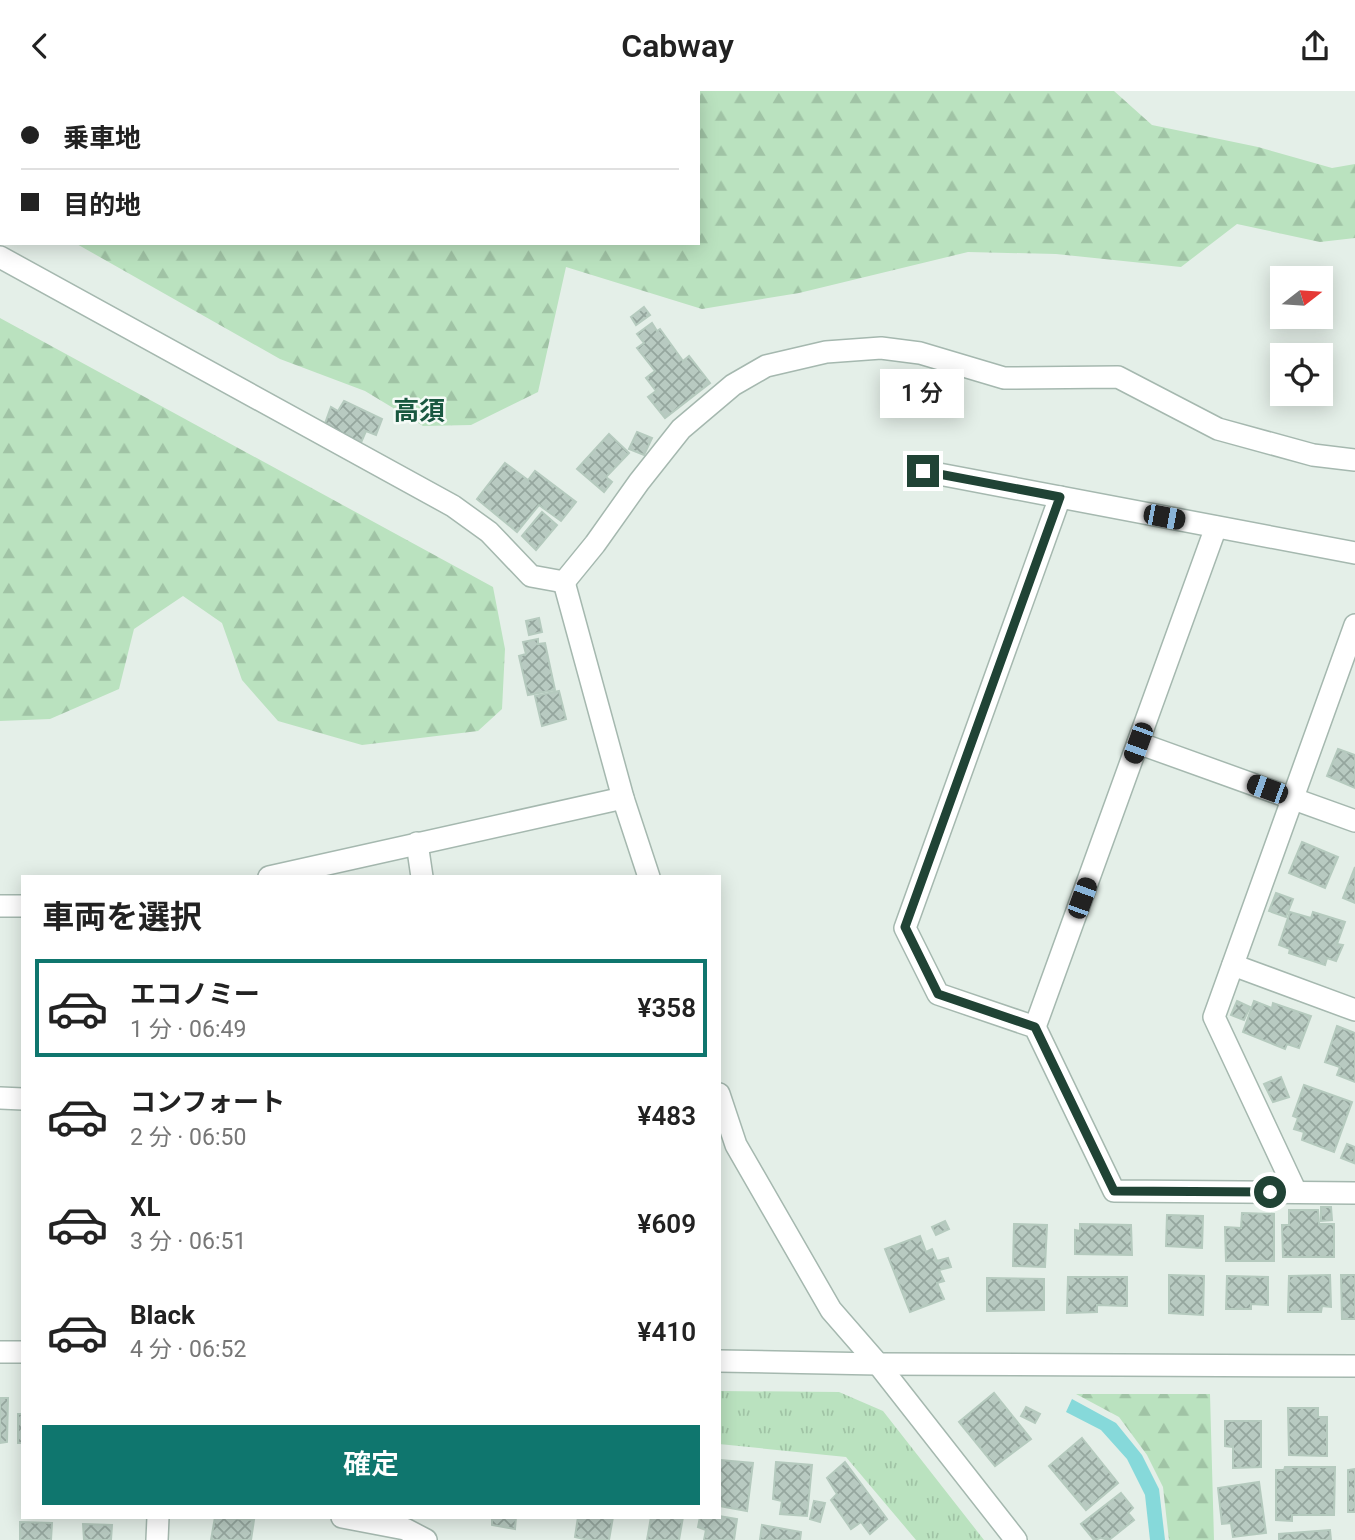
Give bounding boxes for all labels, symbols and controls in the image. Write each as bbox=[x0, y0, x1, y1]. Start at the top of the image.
icon: back bbox=[21, 27, 59, 65]
text: Cabway bbox=[621, 27, 734, 65]
icon: share bbox=[1296, 27, 1334, 65]
text: 乗車地 bbox=[63, 123, 141, 153]
text: 目的地 bbox=[63, 190, 141, 220]
north arrow bbox=[1270, 266, 1334, 329]
map controls bbox=[1270, 266, 1333, 406]
button: locate bbox=[1270, 343, 1333, 406]
callout: 1 分 bbox=[881, 369, 965, 419]
text: 1 分 bbox=[901, 380, 943, 407]
district label: 高須 bbox=[393, 396, 445, 426]
route end bbox=[907, 455, 939, 487]
car bbox=[1142, 503, 1187, 531]
car bbox=[1121, 720, 1156, 766]
car bbox=[1244, 772, 1291, 806]
car bbox=[1065, 875, 1100, 921]
text: 車両を選択 bbox=[42, 898, 202, 936]
icon: car bbox=[46, 977, 109, 1040]
text: エコノミー bbox=[130, 979, 260, 1009]
text: ¥358 bbox=[638, 993, 696, 1023]
text: 1 分 · 06:49 bbox=[130, 1016, 246, 1043]
icon: car bbox=[46, 1085, 109, 1148]
text: コンフォート bbox=[130, 1087, 285, 1117]
text: ¥483 bbox=[638, 1101, 696, 1131]
text: 2 分 · 06:50 bbox=[130, 1124, 246, 1151]
route start bbox=[1254, 1176, 1286, 1208]
text: XL bbox=[130, 1192, 161, 1222]
icon: car bbox=[46, 1193, 109, 1256]
text: ¥609 bbox=[638, 1209, 696, 1239]
text: 3 分 · 06:51 bbox=[130, 1228, 246, 1255]
text: Black bbox=[130, 1300, 195, 1330]
icon: car bbox=[46, 1301, 109, 1364]
text: ¥410 bbox=[638, 1317, 696, 1347]
text: 4 分 · 06:52 bbox=[130, 1336, 246, 1363]
button: 確定 bbox=[42, 1425, 700, 1505]

